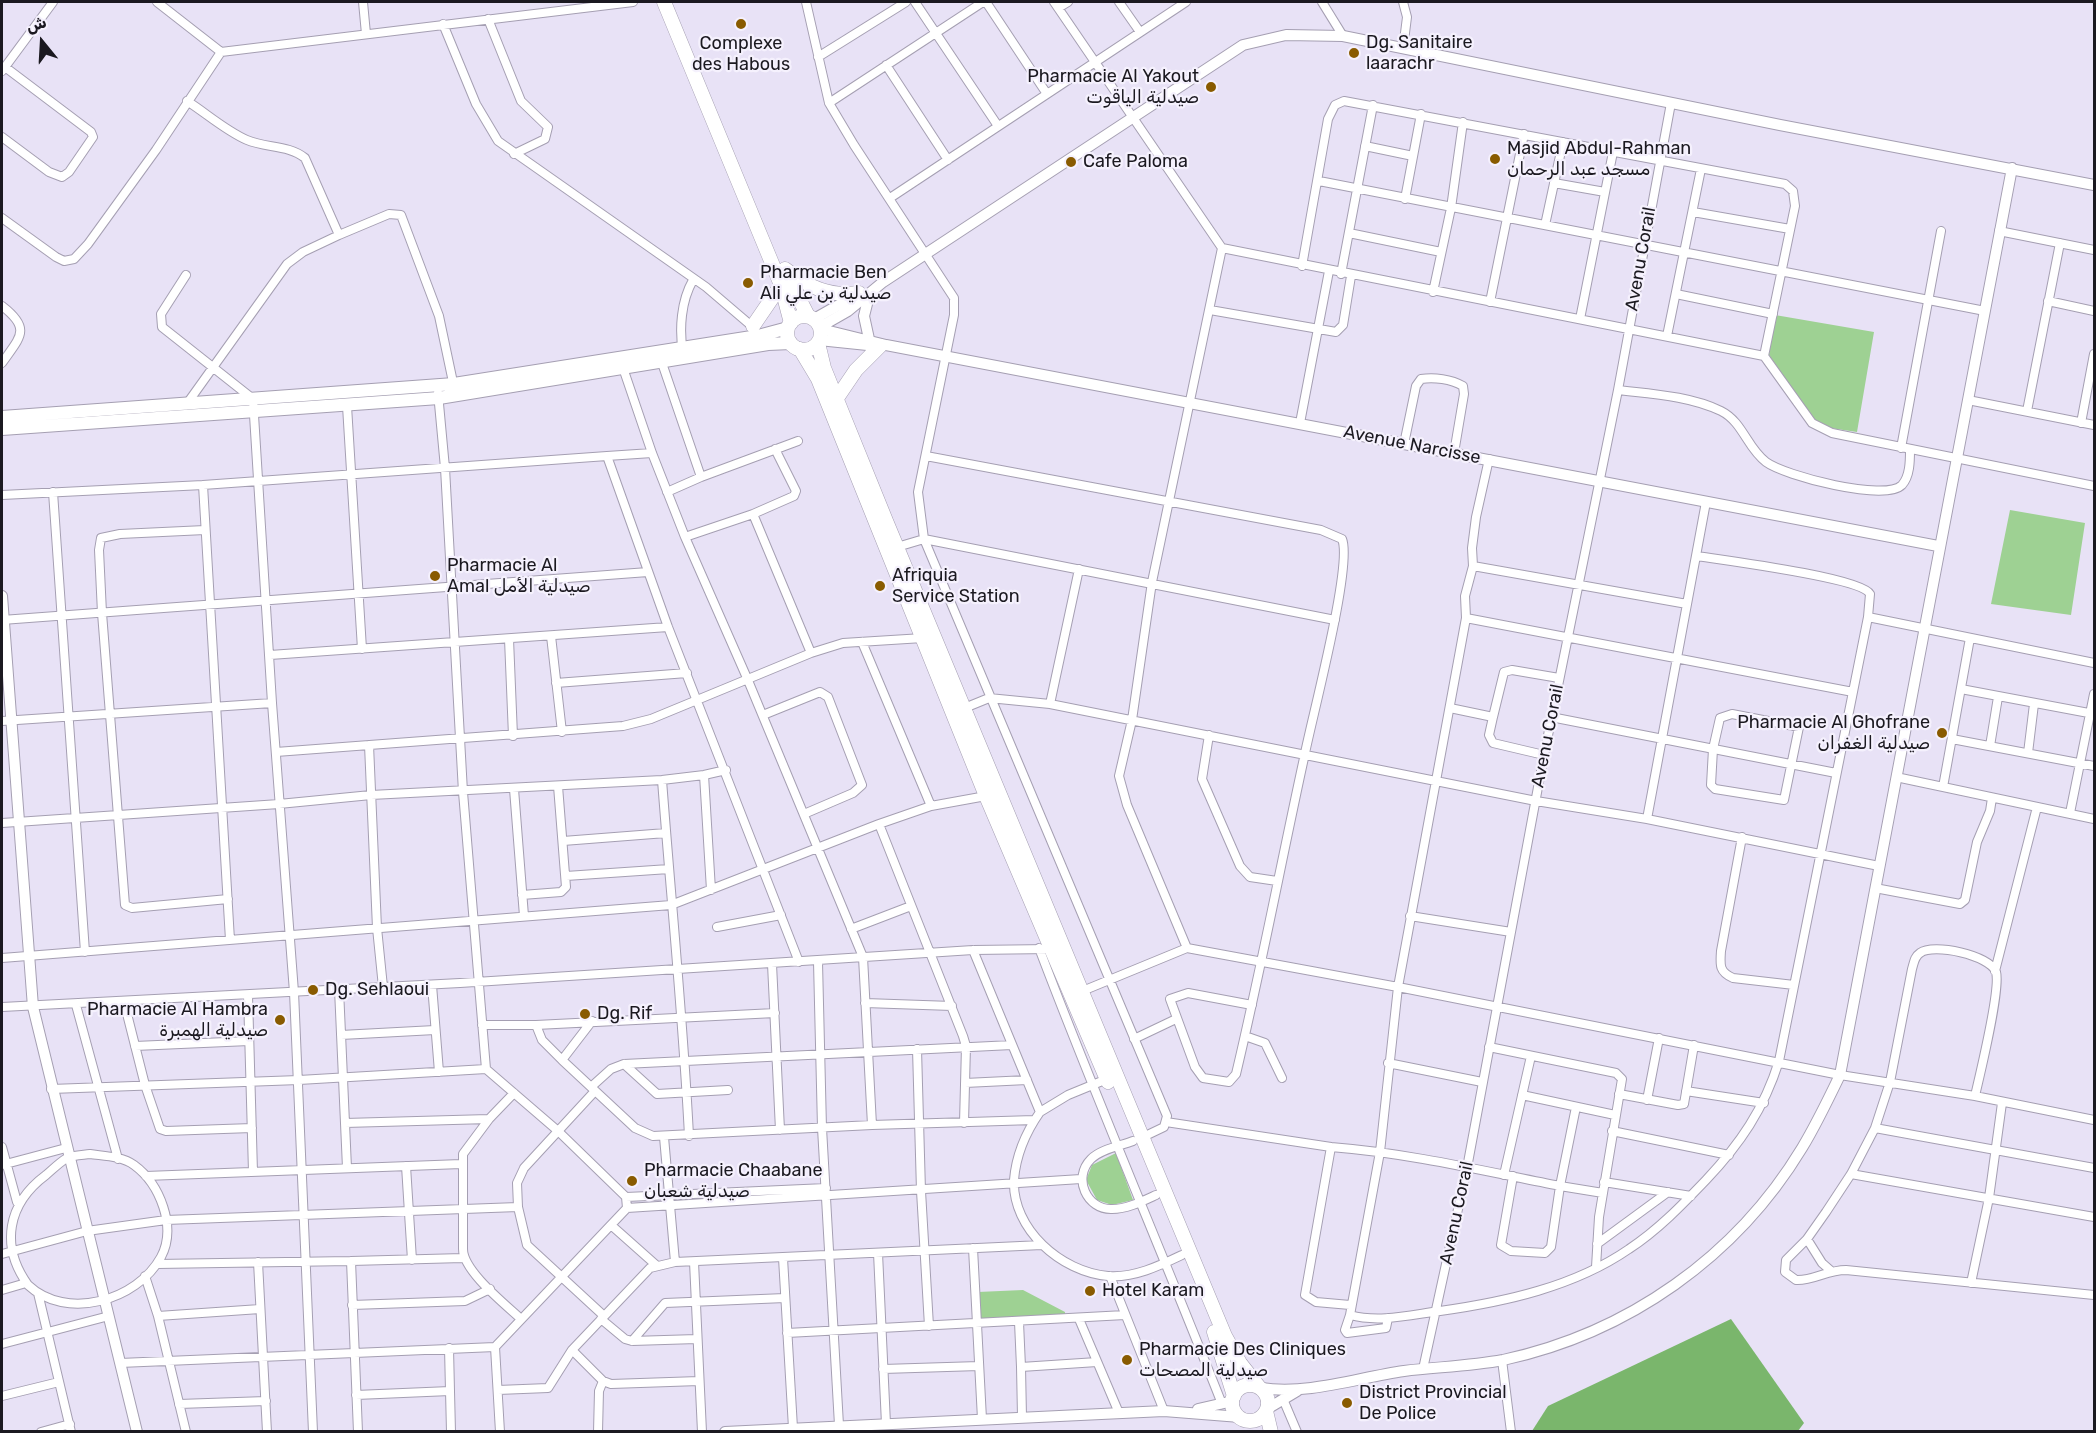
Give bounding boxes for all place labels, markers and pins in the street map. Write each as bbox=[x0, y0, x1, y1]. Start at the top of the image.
marker: Complexe des Habous bbox=[734, 17, 748, 31]
place label: Dg. Sanitaire laarachr bbox=[1366, 32, 1473, 74]
place label: Complexe des Habous bbox=[692, 33, 790, 76]
marker: Dg. Sanitaire laarachr bbox=[1347, 46, 1361, 60]
place label: Pharmacie Al Yakout صيدلية الياقوت bbox=[1027, 66, 1199, 109]
marker: Pharmacie Al Yakout صيدلية الياقوت bbox=[1204, 80, 1218, 94]
place label: Masjid Abdul-Rahman مسجد عبد الرحمان bbox=[1507, 138, 1691, 180]
place label: Cafe Paloma bbox=[1083, 151, 1188, 173]
marker: Masjid Abdul-Rahman مسجد عبد الرحمان bbox=[1488, 152, 1502, 166]
marker: Cafe Paloma bbox=[1064, 155, 1078, 169]
place label: Pharmacie Ben Ali صيدلية بن علي bbox=[760, 262, 891, 304]
marker: Pharmacie Ben Ali صيدلية بن علي bbox=[741, 276, 755, 290]
place label: Pharmacie Al Amal صيدلية الأمل bbox=[447, 555, 590, 598]
place label: Afriquia Service Station bbox=[892, 565, 1020, 608]
marker: Pharmacie Al Amal صيدلية الأمل bbox=[428, 569, 442, 583]
marker: Afriquia Service Station bbox=[873, 579, 887, 593]
place label: Pharmacie Al Ghofrane صيدلية الغفران bbox=[1737, 712, 1930, 754]
marker: Pharmacie Al Ghofrane صيدلية الغفران bbox=[1935, 726, 1949, 740]
place label: Dg. Sehlaoui bbox=[325, 979, 429, 1001]
marker: Dg. Sehlaoui bbox=[306, 983, 320, 997]
place label: Pharmacie Al Hambra صيدلية الهمبرة bbox=[87, 999, 268, 1042]
place label: Dg. Rif bbox=[597, 1003, 652, 1025]
marker: Dg. Rif bbox=[578, 1007, 592, 1021]
marker: Pharmacie Al Hambra صيدلية الهمبرة bbox=[273, 1013, 287, 1027]
place label: Pharmacie Chaabane صيدلية شعبان bbox=[644, 1160, 822, 1202]
marker: Pharmacie Chaabane صيدلية شعبان bbox=[625, 1174, 639, 1188]
place label: Hotel Karam bbox=[1102, 1280, 1204, 1302]
marker: Hotel Karam bbox=[1083, 1284, 1097, 1298]
place label: Pharmacie Des Cliniques صيدلية المصحات bbox=[1139, 1339, 1346, 1382]
marker: Pharmacie Des Cliniques صيدلية المصحات bbox=[1120, 1353, 1134, 1367]
place label: District Provincial De Police bbox=[1359, 1382, 1507, 1424]
marker: District Provincial De Police bbox=[1340, 1396, 1354, 1410]

